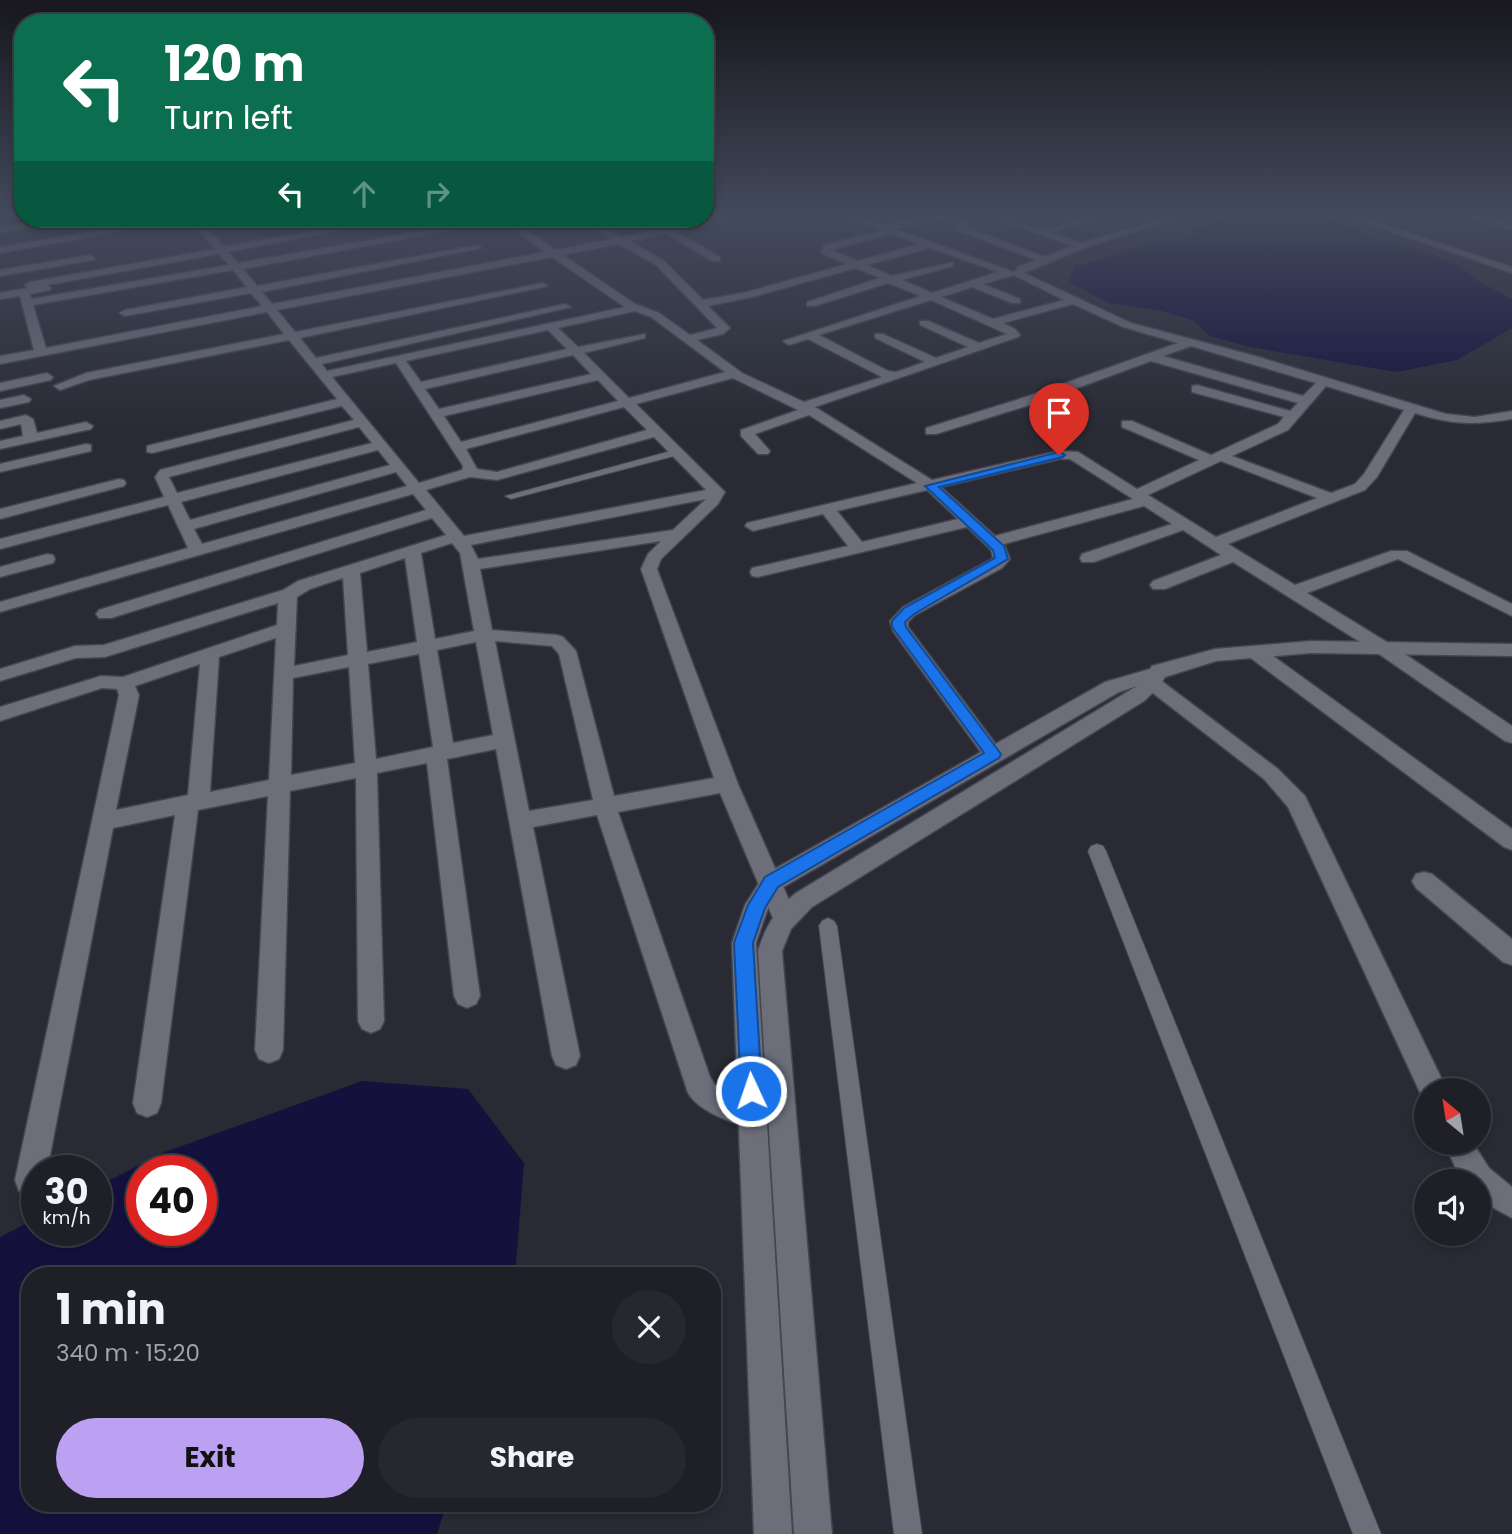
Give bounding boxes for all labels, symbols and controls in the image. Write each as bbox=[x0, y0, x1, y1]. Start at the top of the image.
text: 120 m bbox=[164, 30, 305, 98]
icon: left bbox=[49, 42, 140, 133]
text: Turn left bbox=[164, 95, 293, 140]
icon: left bbox=[272, 175, 310, 213]
icon: ahead bbox=[345, 175, 383, 213]
icon: right bbox=[418, 175, 456, 213]
pin bbox=[1029, 383, 1089, 455]
icon: arrive bbox=[1040, 394, 1078, 432]
position arrow bbox=[714, 1054, 788, 1128]
north arrow bbox=[1414, 1078, 1491, 1155]
map controls bbox=[1414, 1078, 1491, 1246]
speed limit sign: 40 bbox=[126, 1155, 217, 1246]
text: 30 bbox=[45, 1167, 89, 1216]
button: sound bbox=[1414, 1169, 1491, 1246]
text: km/h bbox=[43, 1205, 90, 1230]
text: 1 min bbox=[56, 1280, 166, 1339]
button: close bbox=[612, 1290, 686, 1364]
text: 340 m · 15:20 bbox=[56, 1337, 200, 1369]
button: Exit bbox=[56, 1418, 364, 1498]
button: Share bbox=[378, 1418, 686, 1498]

